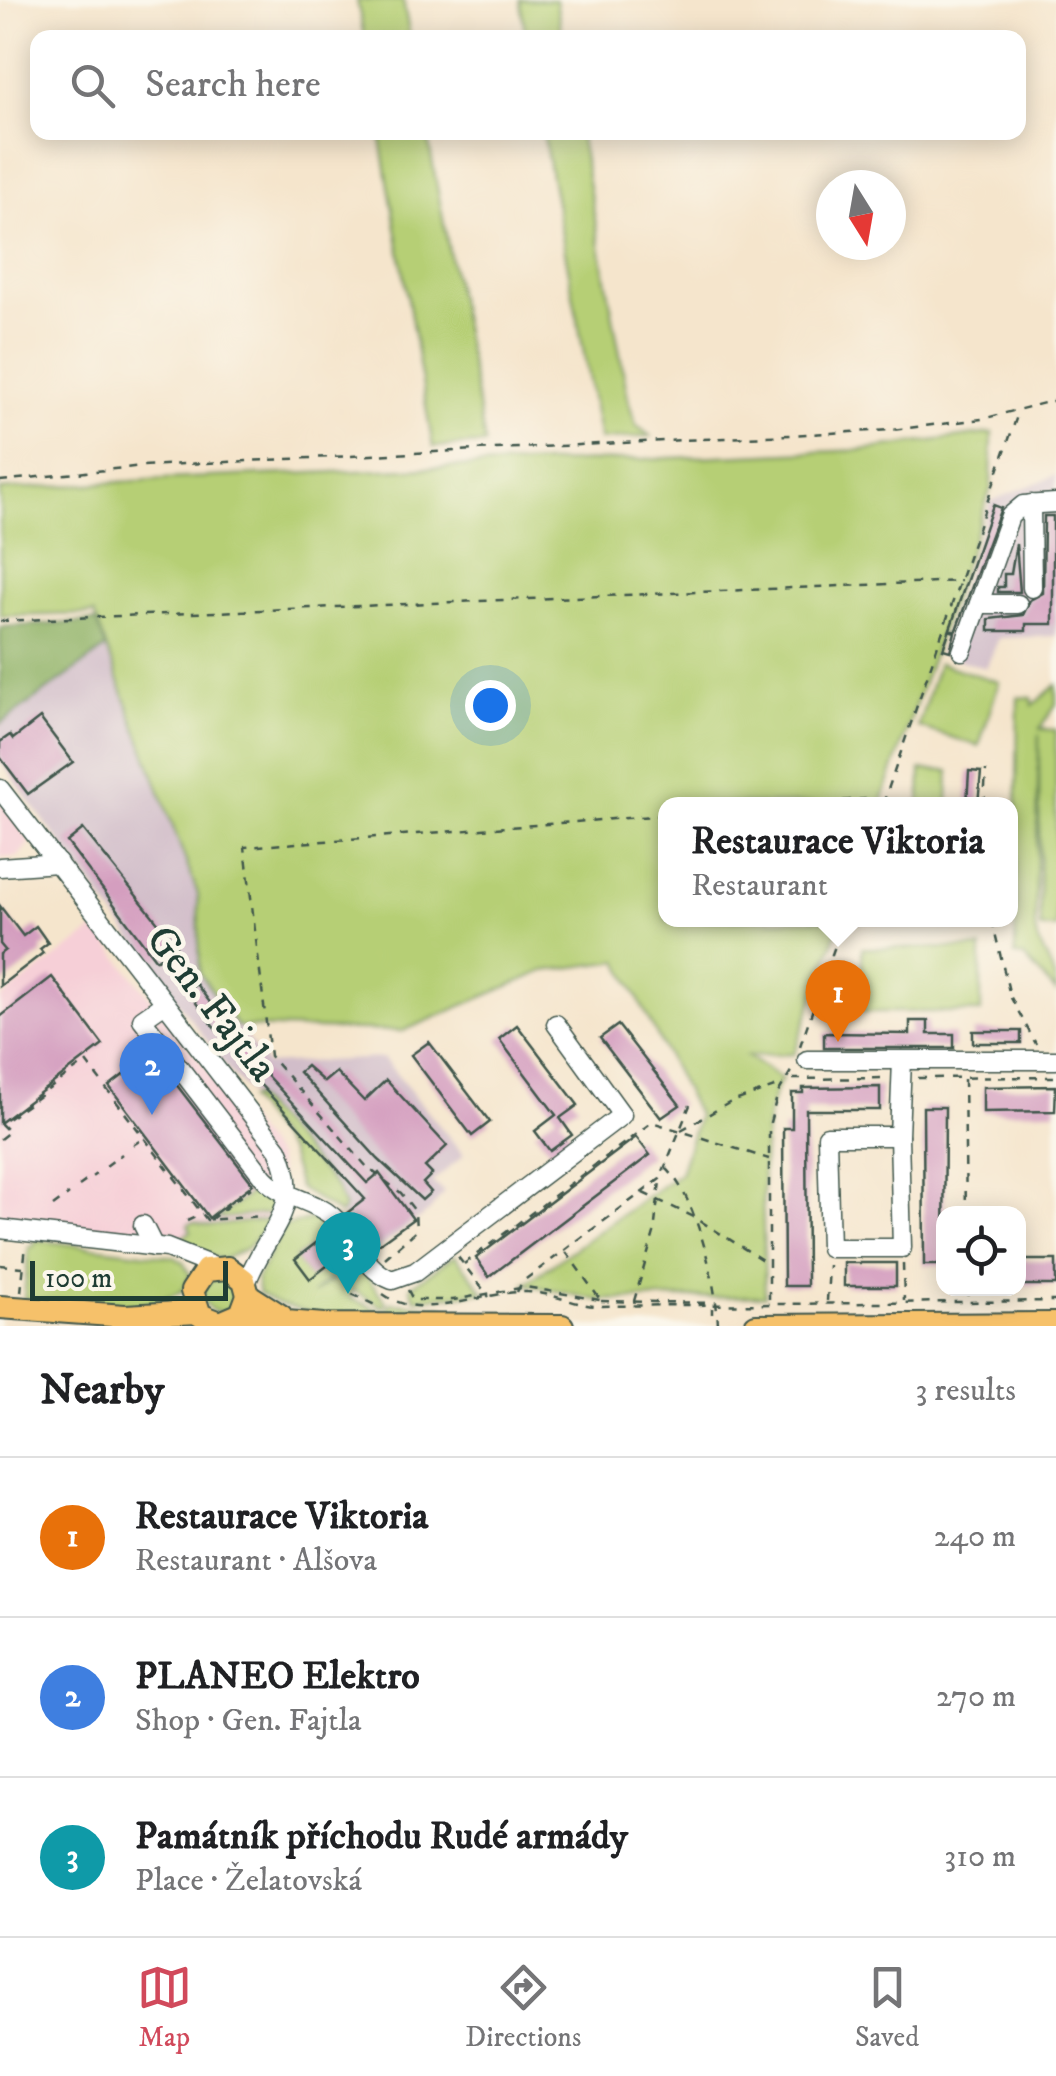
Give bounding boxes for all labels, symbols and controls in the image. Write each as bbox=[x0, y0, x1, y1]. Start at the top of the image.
search box bbox=[30, 30, 1026, 140]
icon: search bbox=[65, 58, 120, 113]
text: Search here bbox=[145, 61, 321, 109]
north arrow bbox=[816, 170, 906, 260]
your location bbox=[465, 680, 516, 731]
popup bbox=[658, 797, 1018, 927]
text: Restaurace Viktoria bbox=[691, 818, 985, 866]
text: Restaurant bbox=[691, 866, 828, 906]
street label: Gen. Fajtla bbox=[134, 915, 288, 1093]
pin: 1 bbox=[806, 960, 870, 1042]
pin: 2 bbox=[120, 1032, 184, 1115]
map controls bbox=[936, 1206, 1026, 1296]
button: locate bbox=[936, 1206, 1026, 1296]
pin: 3 bbox=[316, 1212, 380, 1294]
scale bar bbox=[30, 1256, 228, 1300]
text: 100 m bbox=[45, 1261, 112, 1296]
text: Nearby bbox=[40, 1365, 164, 1417]
text: 3 results bbox=[915, 1371, 1016, 1411]
text: Restaurace Viktoria bbox=[135, 1493, 429, 1541]
text: 1 bbox=[67, 1517, 78, 1557]
text: 240 m bbox=[934, 1517, 1016, 1557]
text: Restaurant · Alšova bbox=[135, 1541, 377, 1581]
text: PLANEO Elektro bbox=[135, 1653, 420, 1701]
text: 2 bbox=[65, 1677, 80, 1717]
text: 270 m bbox=[936, 1677, 1016, 1717]
text: Shop · Gen. Fajtla bbox=[135, 1701, 362, 1741]
text: Památník příchodu Rudé armády bbox=[135, 1813, 628, 1861]
text: 3 bbox=[67, 1837, 78, 1877]
text: 310 m bbox=[944, 1837, 1016, 1877]
text: Place · Želatovská bbox=[135, 1861, 362, 1901]
tab: Map bbox=[137, 1960, 192, 2055]
tab: Directions bbox=[465, 1960, 581, 2055]
tab: Saved bbox=[855, 1960, 919, 2055]

